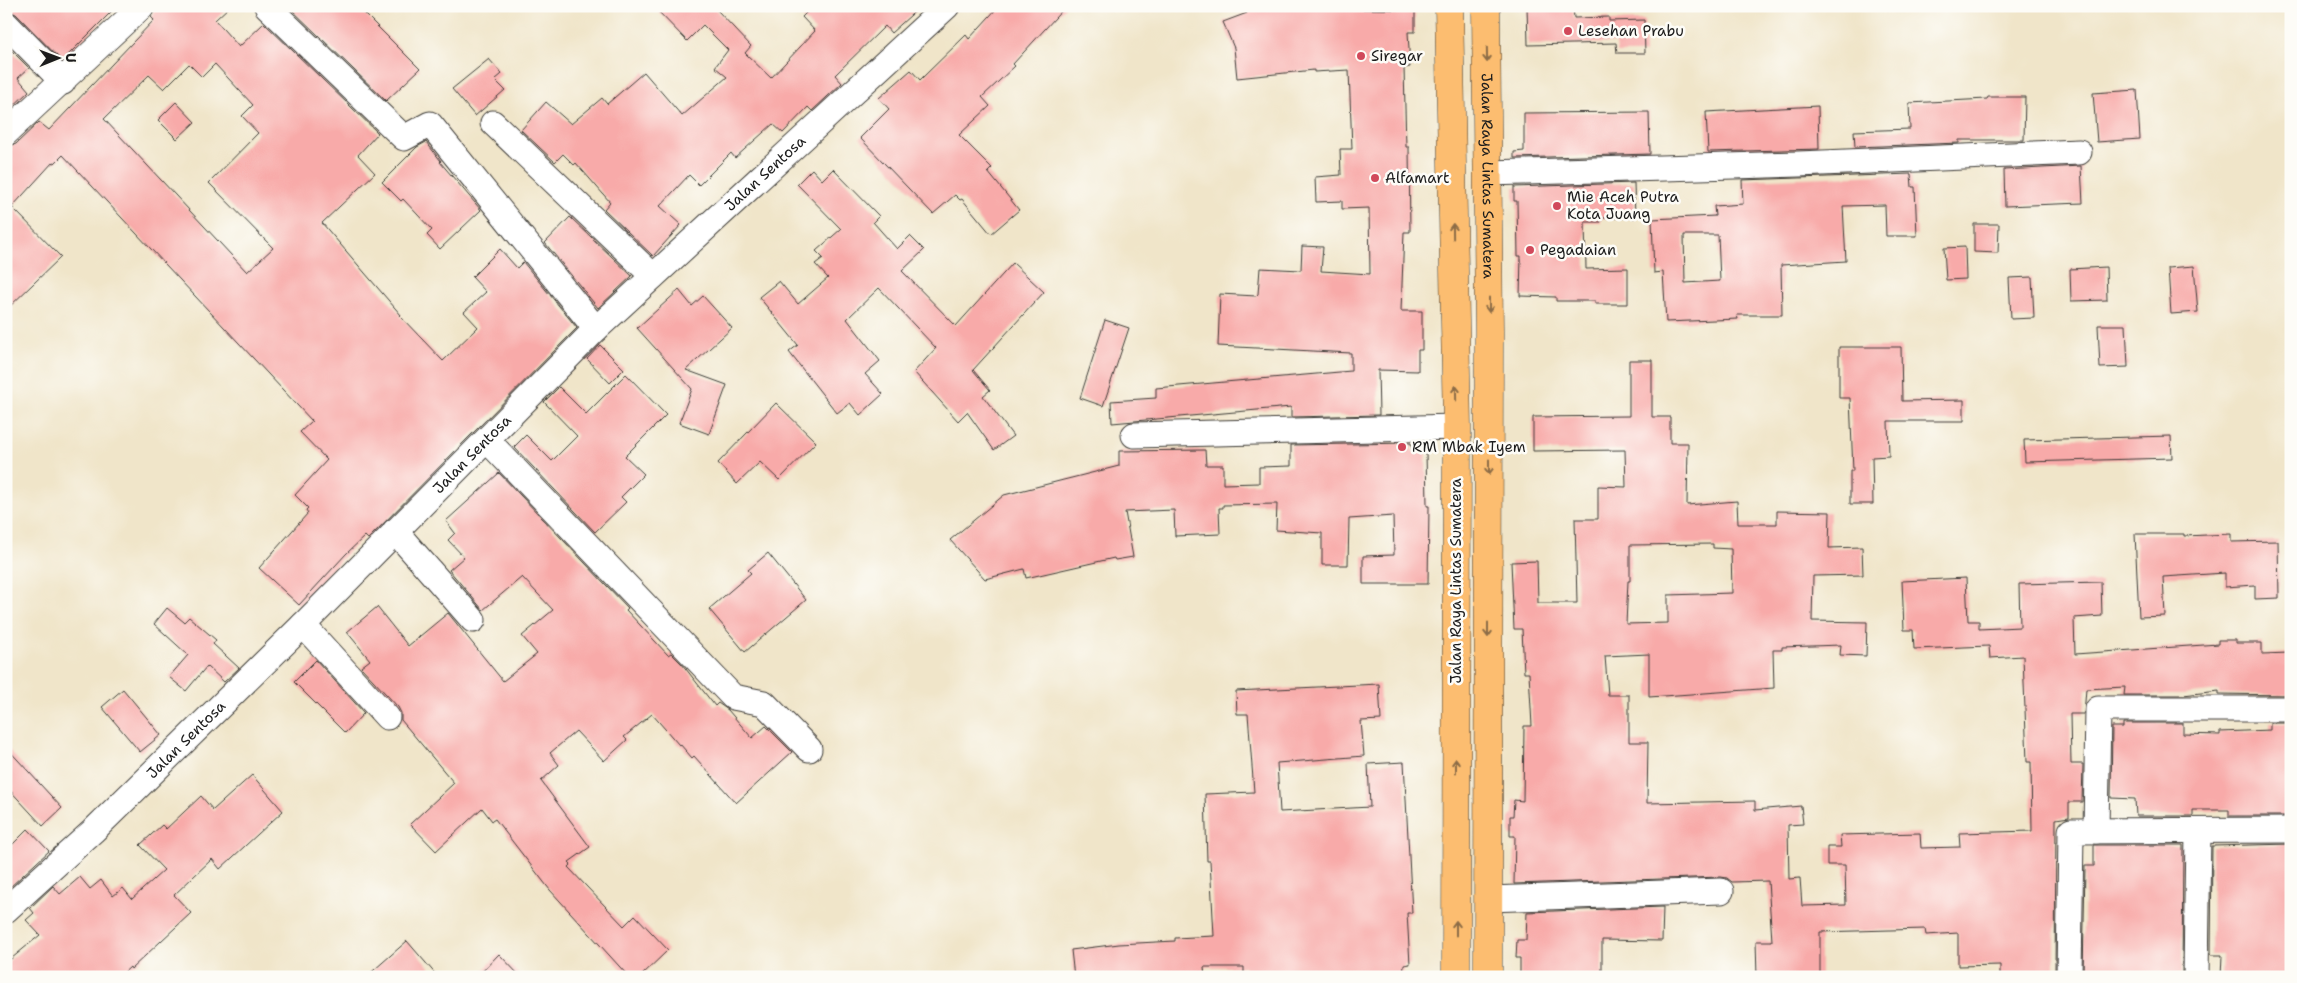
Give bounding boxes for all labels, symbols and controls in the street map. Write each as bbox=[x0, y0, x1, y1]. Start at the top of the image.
place label: Lesehan Prabu bbox=[1578, 21, 1684, 41]
marker: Lesehan Prabu bbox=[1562, 25, 1574, 37]
north arrow bbox=[32, 32, 82, 82]
place label: Siregar bbox=[1371, 46, 1423, 66]
one-way arrow bbox=[1482, 46, 1492, 63]
marker: Siregar bbox=[1355, 50, 1367, 62]
text: U bbox=[62, 53, 80, 63]
street label: Jalan Raya Lintas Sumatera bbox=[1477, 73, 1499, 280]
street label: Jalan Sentosa bbox=[720, 131, 810, 216]
place label: Alfamart bbox=[1385, 168, 1450, 188]
marker: Alfamart bbox=[1369, 172, 1381, 184]
place label: Mie Aceh Putra Kota Juang bbox=[1567, 187, 1680, 224]
marker: Mie Aceh Putra Kota Juang bbox=[1551, 200, 1563, 212]
one-way arrow bbox=[1448, 223, 1458, 239]
place label: Pegadaian bbox=[1540, 240, 1616, 260]
marker: Pegadaian bbox=[1524, 244, 1536, 256]
one-way arrow bbox=[1484, 296, 1494, 313]
one-way arrow bbox=[1451, 385, 1461, 402]
street label: Jalan Sentosa bbox=[429, 410, 516, 498]
place label: RM Mbak Iyem bbox=[1412, 437, 1526, 457]
marker: RM Mbak Iyem bbox=[1396, 441, 1408, 453]
one-way arrow bbox=[1484, 459, 1494, 475]
street label: Jalan Raya Lintas Sumatera bbox=[1446, 478, 1466, 684]
one-way arrow bbox=[1483, 622, 1493, 638]
street label: Jalan Sentosa bbox=[142, 696, 231, 783]
one-way arrow bbox=[1451, 758, 1461, 774]
one-way arrow bbox=[1451, 920, 1461, 936]

